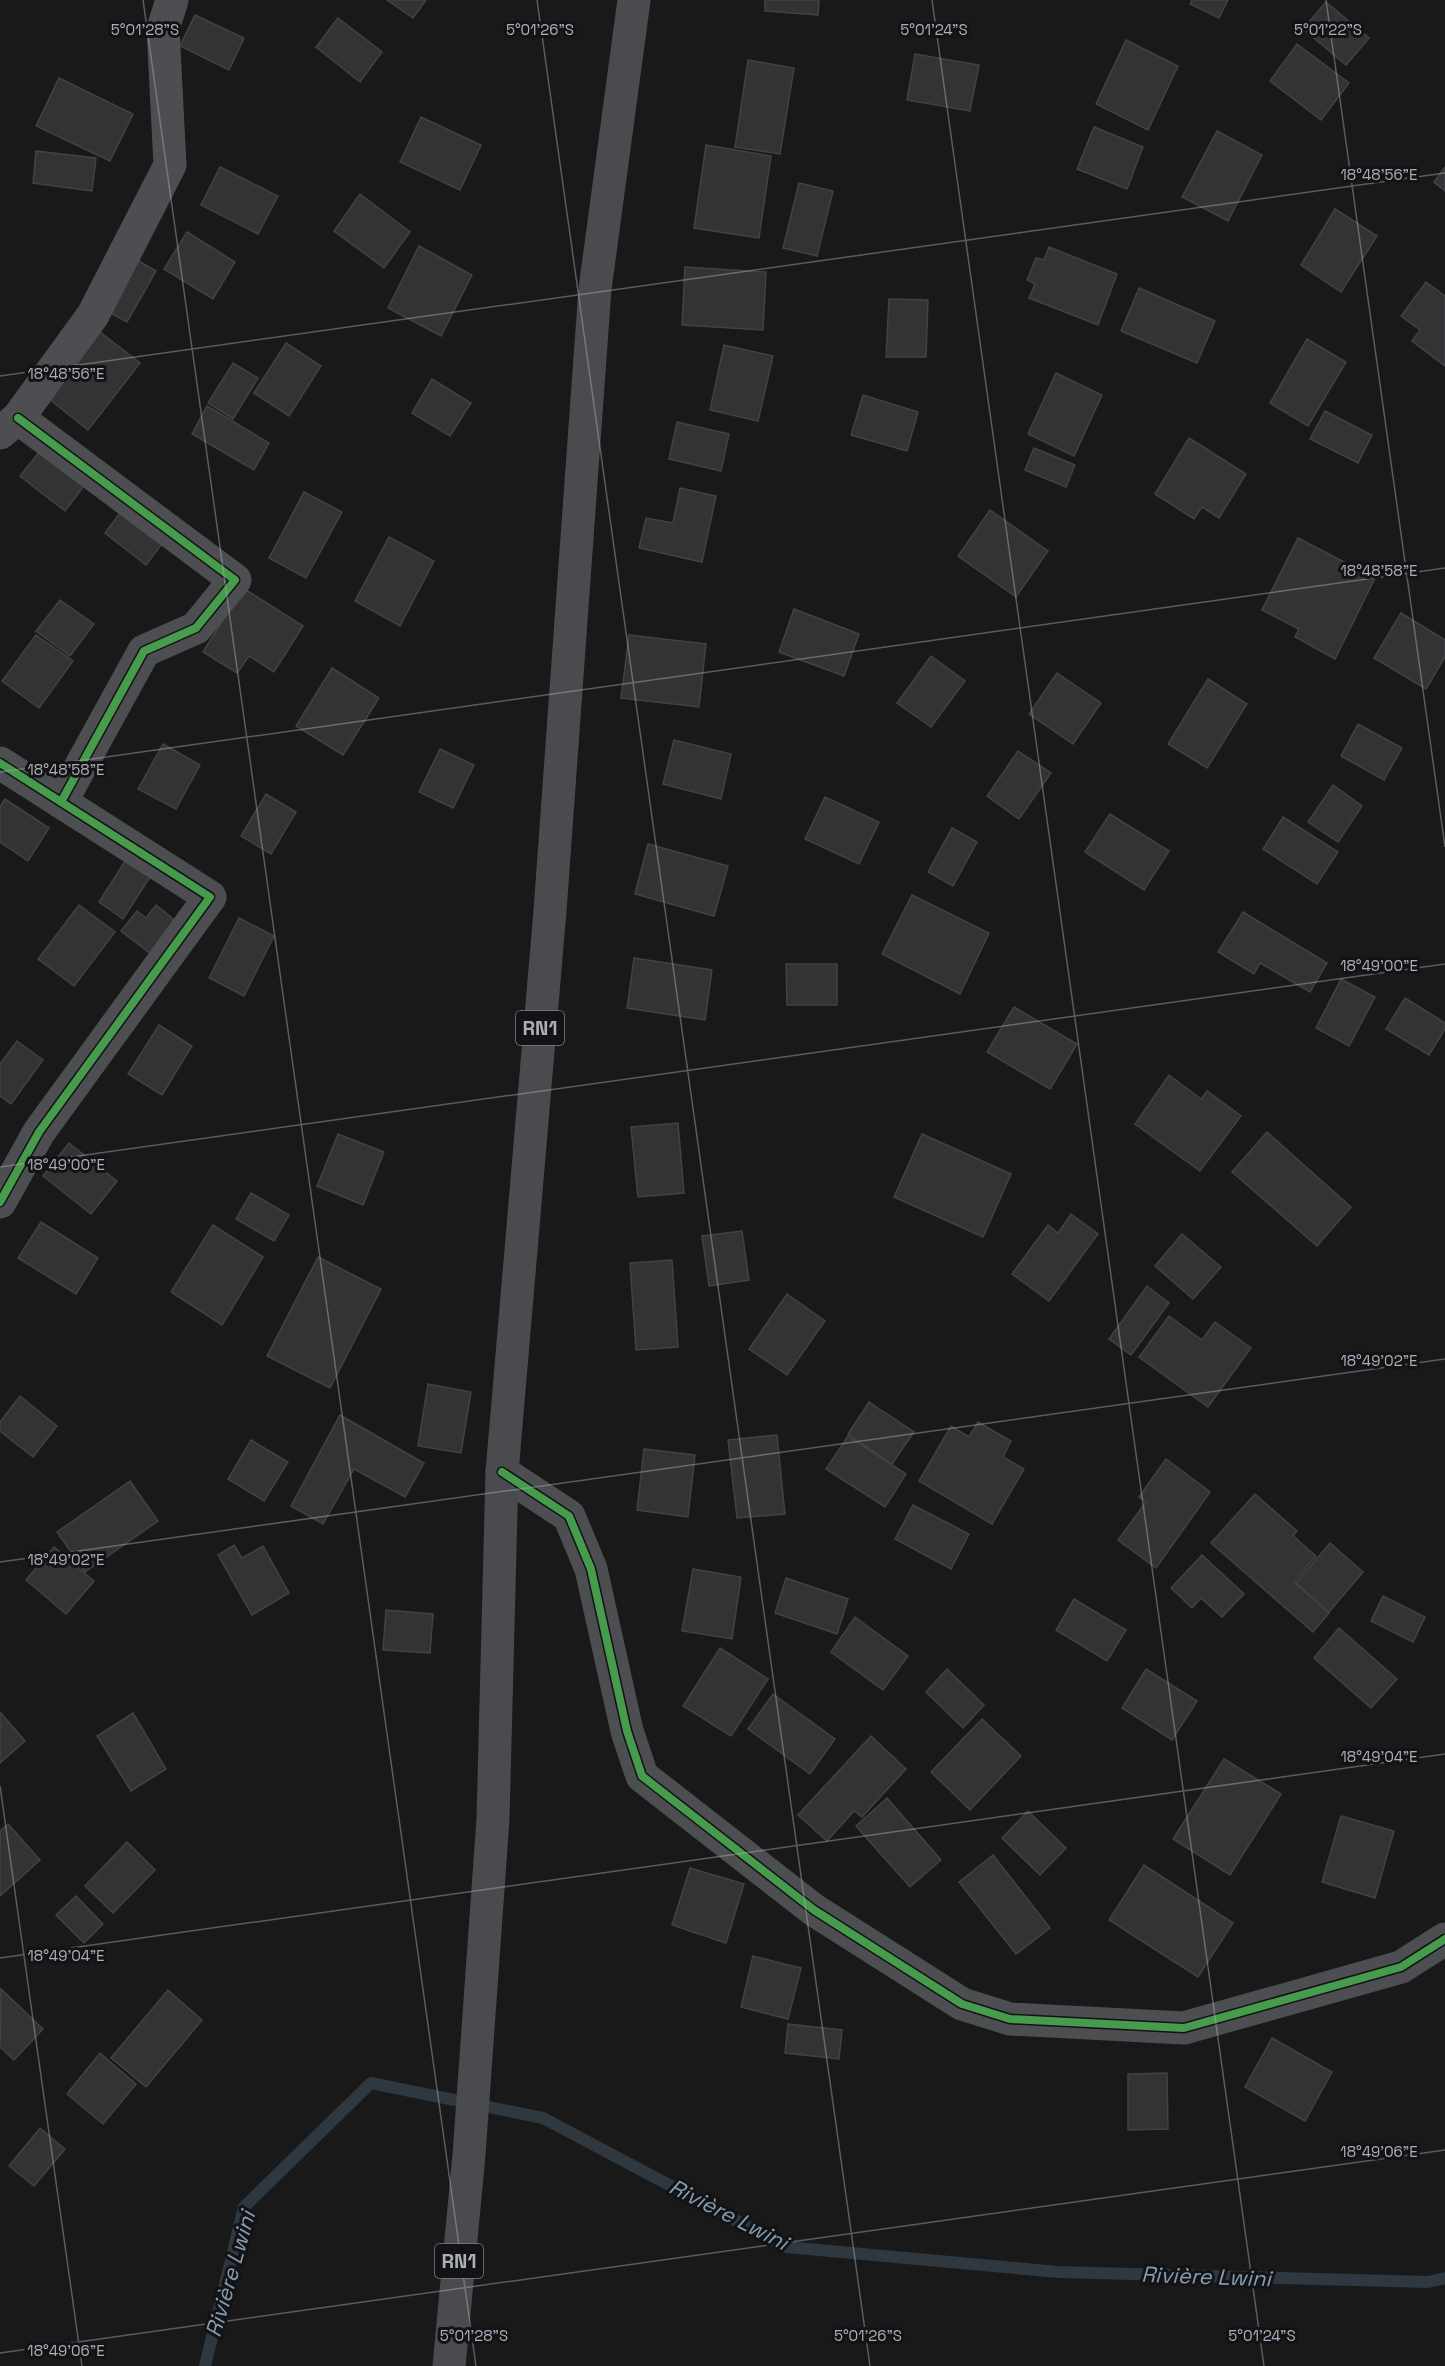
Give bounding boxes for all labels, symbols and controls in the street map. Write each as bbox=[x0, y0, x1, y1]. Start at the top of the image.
text: 5°01'28"S bbox=[111, 20, 179, 39]
text: 5°01'26"S bbox=[506, 20, 574, 39]
text: 5°01'24"S bbox=[900, 20, 968, 39]
text: 5°01'22"S bbox=[1294, 20, 1362, 39]
text: 18°48'56"E bbox=[1341, 165, 1417, 184]
text: 18°48'56"E bbox=[28, 364, 104, 383]
text: 18°48'58"E bbox=[1341, 561, 1417, 580]
text: 18°48'58"E bbox=[28, 760, 104, 779]
text: 18°49'00"E bbox=[1340, 956, 1418, 975]
road number: RN1 bbox=[516, 1011, 564, 1045]
text: 18°49'00"E bbox=[27, 1155, 105, 1174]
text: 18°49'02"E bbox=[1340, 1351, 1418, 1370]
text: 18°49'02"E bbox=[27, 1550, 105, 1569]
text: 18°49'04"E bbox=[1341, 1747, 1417, 1766]
text: 18°49'04"E bbox=[28, 1946, 104, 1965]
text: 18°49'06"E bbox=[1340, 2142, 1418, 2161]
water label: Rivière Lwini bbox=[665, 2172, 795, 2257]
water label: Rivière Lwini bbox=[199, 2205, 262, 2340]
road number: RN1 bbox=[435, 2244, 483, 2278]
water label: Rivière Lwini bbox=[1141, 2260, 1274, 2292]
text: 5°01'28"S bbox=[440, 2326, 508, 2345]
text: 5°01'26"S bbox=[834, 2326, 902, 2345]
text: 5°01'24"S bbox=[1228, 2326, 1296, 2345]
text: 18°49'06"E bbox=[27, 2341, 105, 2360]

